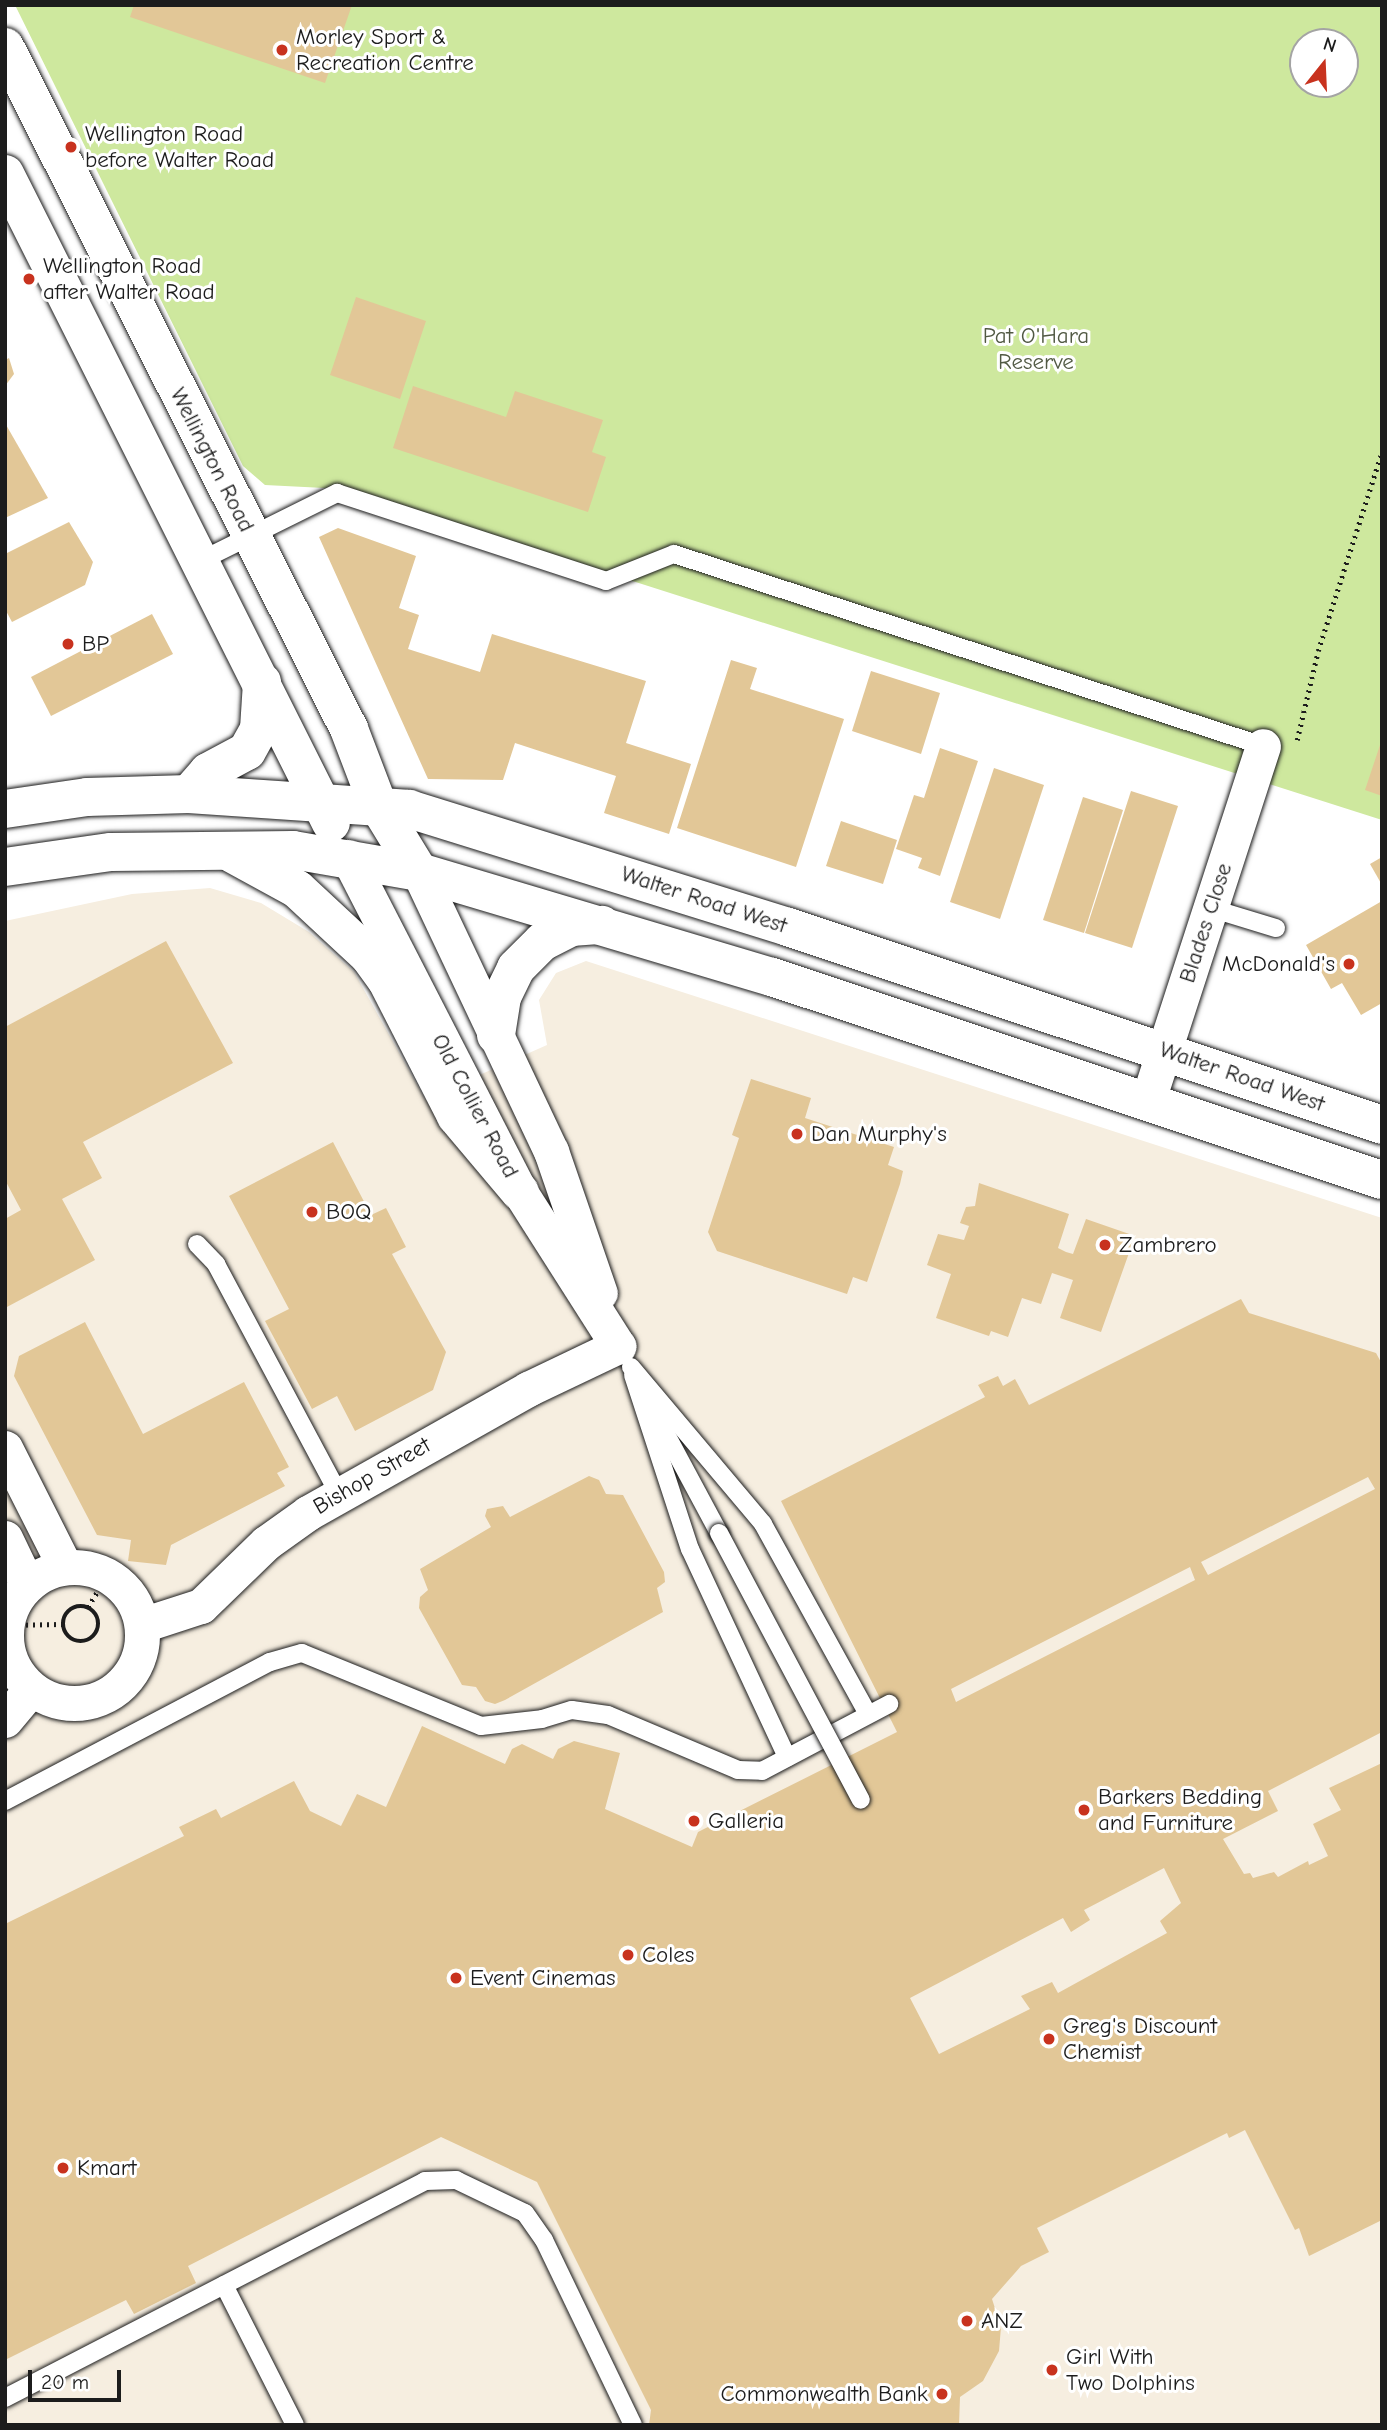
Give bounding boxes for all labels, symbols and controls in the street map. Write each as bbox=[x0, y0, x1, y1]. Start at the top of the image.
place label: Morley Sport & Recreation Centre bbox=[296, 23, 474, 77]
north arrow bbox=[1289, 28, 1359, 98]
text: N bbox=[1321, 33, 1339, 57]
marker: Morley Sport & Recreation Centre bbox=[274, 42, 290, 58]
place label: Wellington Road before Walter Road bbox=[85, 120, 274, 174]
marker: Wellington Road before Walter Road bbox=[63, 139, 79, 155]
place label: Wellington Road after Walter Road bbox=[43, 252, 215, 306]
marker: Wellington Road after Walter Road bbox=[21, 271, 37, 287]
park label: Pat O'Hara Reserve bbox=[983, 322, 1089, 376]
street label: Wellington Road bbox=[164, 383, 260, 537]
place label: BP bbox=[82, 630, 109, 658]
marker: BP bbox=[60, 636, 76, 652]
street label: Walter Road West bbox=[618, 860, 790, 940]
street label: Blades Close bbox=[1174, 860, 1238, 986]
place label: McDonald's bbox=[1222, 950, 1335, 978]
marker: McDonald's bbox=[1341, 956, 1357, 972]
street label: Old Collier Road bbox=[425, 1029, 525, 1183]
street label: Walter Road West bbox=[1156, 1036, 1328, 1118]
place label: Dan Murphy's bbox=[811, 1120, 947, 1148]
marker: Dan Murphy's bbox=[789, 1126, 805, 1142]
place label: BOQ bbox=[326, 1198, 371, 1226]
marker: BOQ bbox=[304, 1204, 320, 1220]
place label: Zambrero bbox=[1119, 1231, 1217, 1259]
marker: Zambrero bbox=[1097, 1237, 1113, 1253]
street label: Bishop Street bbox=[308, 1431, 436, 1521]
place label: Barkers Bedding and Furniture bbox=[1098, 1783, 1262, 1837]
marker: Barkers Bedding and Furniture bbox=[1076, 1802, 1092, 1818]
place label: Galleria bbox=[708, 1807, 784, 1835]
marker: Galleria bbox=[686, 1813, 702, 1829]
place label: Coles bbox=[642, 1941, 694, 1969]
marker: Coles bbox=[620, 1947, 636, 1963]
place label: Event Cinemas bbox=[470, 1964, 616, 1992]
marker: Event Cinemas bbox=[448, 1970, 464, 1986]
place label: Greg's Discount Chemist bbox=[1063, 2012, 1217, 2066]
marker: Greg's Discount Chemist bbox=[1041, 2031, 1057, 2047]
place label: Kmart bbox=[77, 2154, 136, 2182]
marker: Kmart bbox=[55, 2160, 71, 2176]
place label: ANZ bbox=[981, 2307, 1023, 2335]
marker: ANZ bbox=[959, 2313, 975, 2329]
place label: Girl With Two Dolphins bbox=[1066, 2343, 1195, 2397]
scale bar bbox=[32, 2356, 124, 2400]
marker: Girl With Two Dolphins bbox=[1044, 2362, 1060, 2378]
text: 20 m bbox=[41, 2370, 89, 2394]
place label: Commonwealth Bank bbox=[720, 2380, 928, 2408]
marker: Commonwealth Bank bbox=[934, 2386, 950, 2402]

